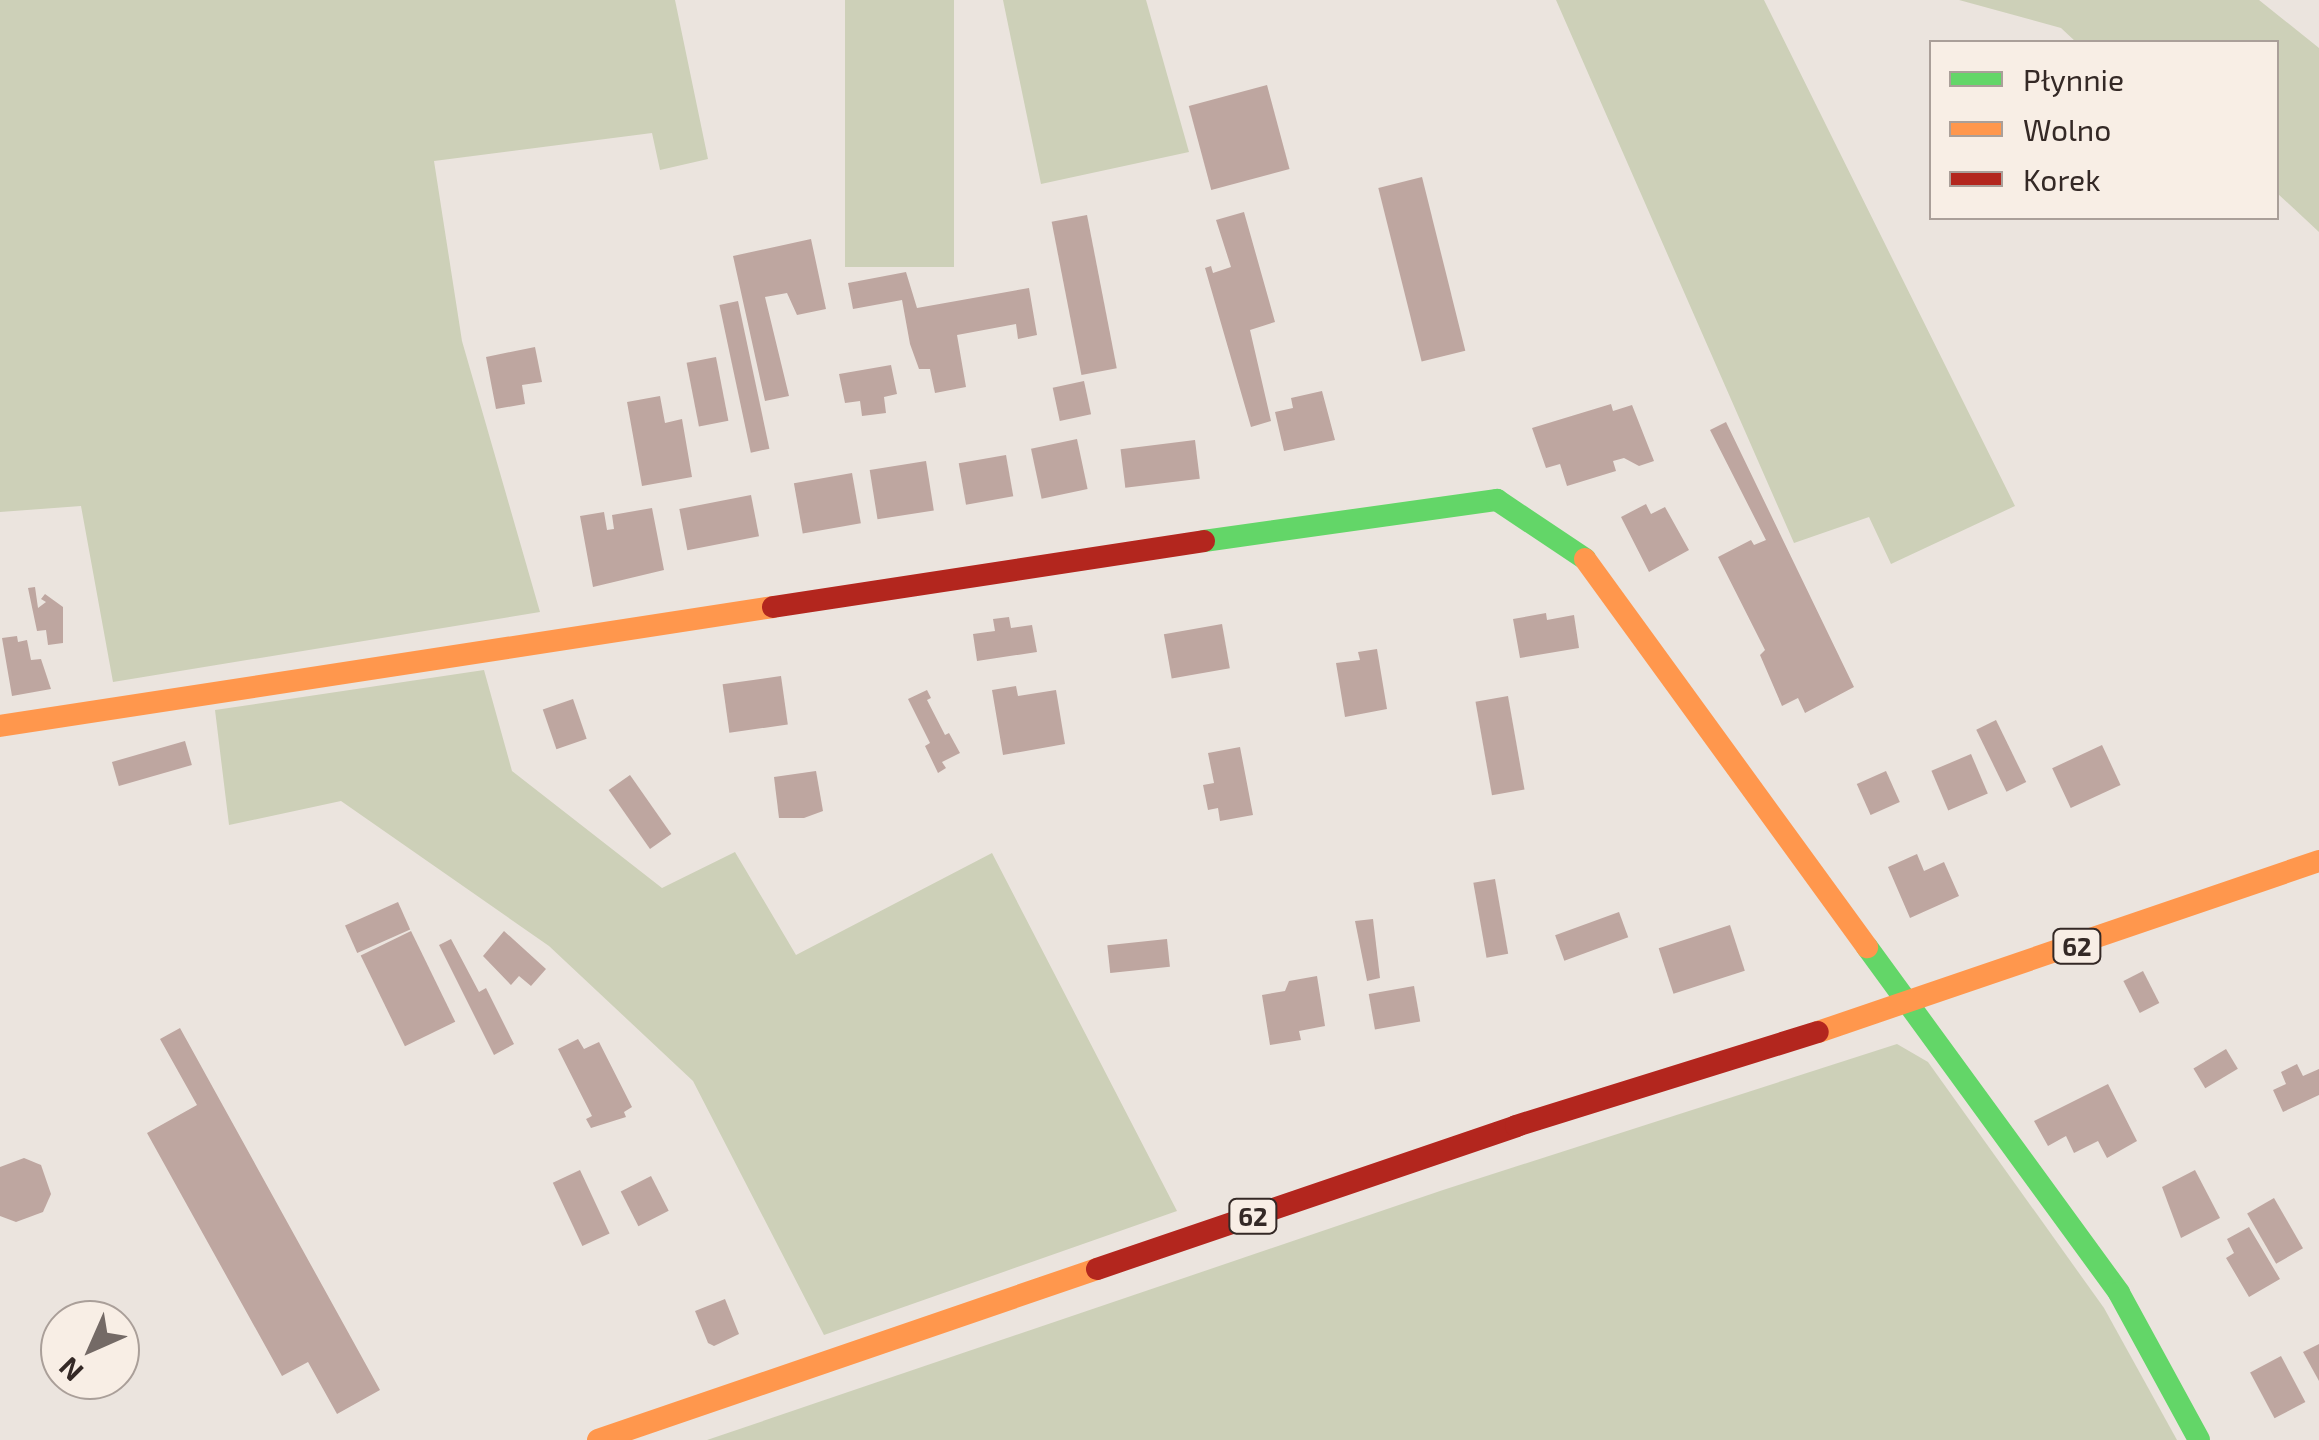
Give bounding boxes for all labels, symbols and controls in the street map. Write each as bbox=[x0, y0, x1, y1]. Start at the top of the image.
legend bbox=[1929, 40, 2279, 220]
text: Płynnie bbox=[2023, 61, 2124, 97]
text: Wolno bbox=[2023, 111, 2111, 147]
text: Korek bbox=[2023, 161, 2100, 197]
road number: 62 bbox=[2052, 926, 2102, 966]
road number: 62 bbox=[1228, 1196, 1278, 1236]
north arrow bbox=[40, 1300, 140, 1400]
text: N bbox=[51, 1351, 89, 1389]

